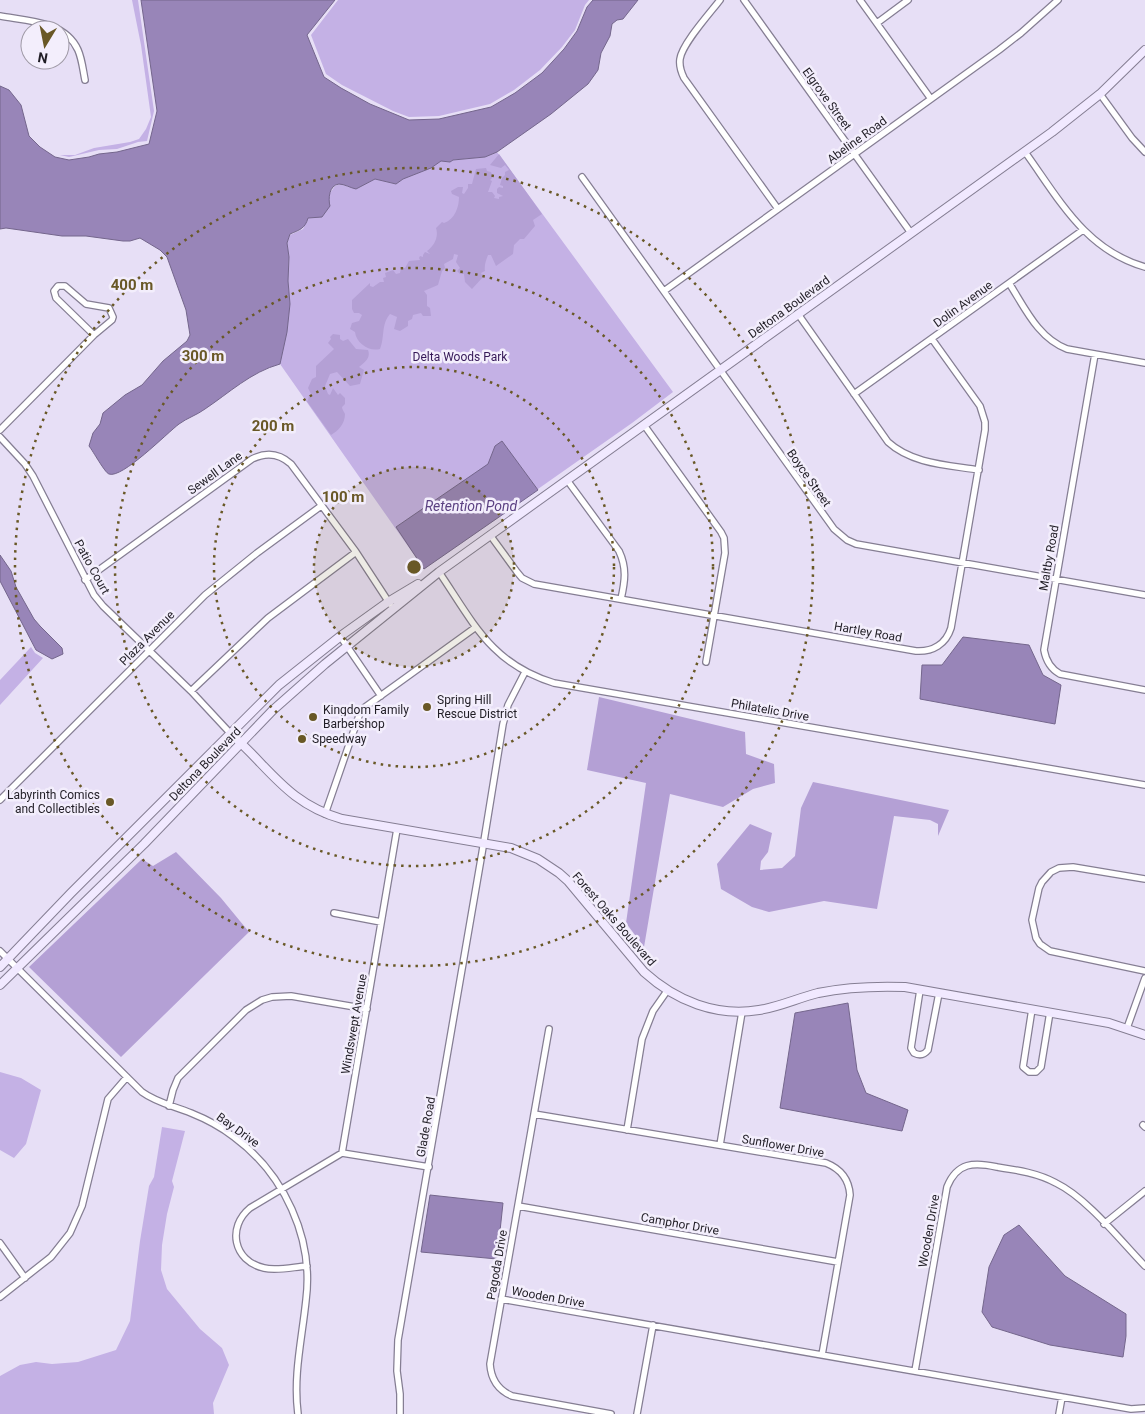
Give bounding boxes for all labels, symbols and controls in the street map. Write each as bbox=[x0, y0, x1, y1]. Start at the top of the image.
north arrow bbox=[20, 20, 70, 70]
text: N bbox=[36, 49, 49, 67]
street label: Elgrove Street bbox=[800, 65, 854, 133]
street label: Abeline Road bbox=[824, 114, 890, 166]
street label: Deltona Boulevard bbox=[746, 273, 832, 341]
text: 400 m bbox=[111, 276, 153, 294]
street label: Dolin Avenue bbox=[931, 278, 995, 330]
text: 300 m bbox=[182, 347, 224, 365]
park label: Delta Woods Park bbox=[413, 350, 508, 364]
text: 200 m bbox=[252, 417, 294, 435]
street label: Boyce Street bbox=[784, 446, 834, 510]
street label: Sewell Lane bbox=[185, 449, 245, 497]
text: 100 m bbox=[322, 488, 364, 506]
water label: Retention Pond bbox=[425, 498, 518, 514]
street label: Maltby Road bbox=[1036, 524, 1062, 592]
street label: Patio Court bbox=[71, 537, 113, 597]
centre of rings bbox=[405, 558, 423, 576]
street label: Plaza Avenue bbox=[117, 608, 177, 668]
street label: Hartley Road bbox=[833, 619, 903, 645]
place label: Spring Hill Rescue District bbox=[437, 693, 517, 721]
street label: Philatelic Drive bbox=[730, 696, 810, 724]
marker: Spring Hill Rescue District bbox=[421, 701, 433, 713]
place label: Kingdom Family Barbershop bbox=[323, 703, 409, 731]
marker: Kingdom Family Barbershop bbox=[307, 711, 319, 723]
street label: Deltona Boulevard bbox=[166, 724, 244, 804]
place label: Speedway bbox=[312, 732, 367, 746]
marker: Speedway bbox=[296, 733, 308, 745]
place label: Labyrinth Comics and Collectibles bbox=[7, 788, 100, 816]
marker: Labyrinth Comics and Collectibles bbox=[104, 796, 116, 808]
street label: Forest Oaks Boulevard bbox=[569, 869, 659, 969]
street label: Windswept Avenue bbox=[338, 973, 370, 1075]
street label: Glade Road bbox=[414, 1096, 438, 1158]
street label: Bay Drive bbox=[214, 1110, 262, 1150]
street label: Sunflower Drive bbox=[741, 1132, 825, 1160]
street label: Wooden Drive bbox=[916, 1193, 942, 1269]
street label: Camphor Drive bbox=[640, 1210, 720, 1238]
street label: Pagoda Drive bbox=[484, 1229, 510, 1301]
street label: Wooden Drive bbox=[510, 1284, 586, 1310]

